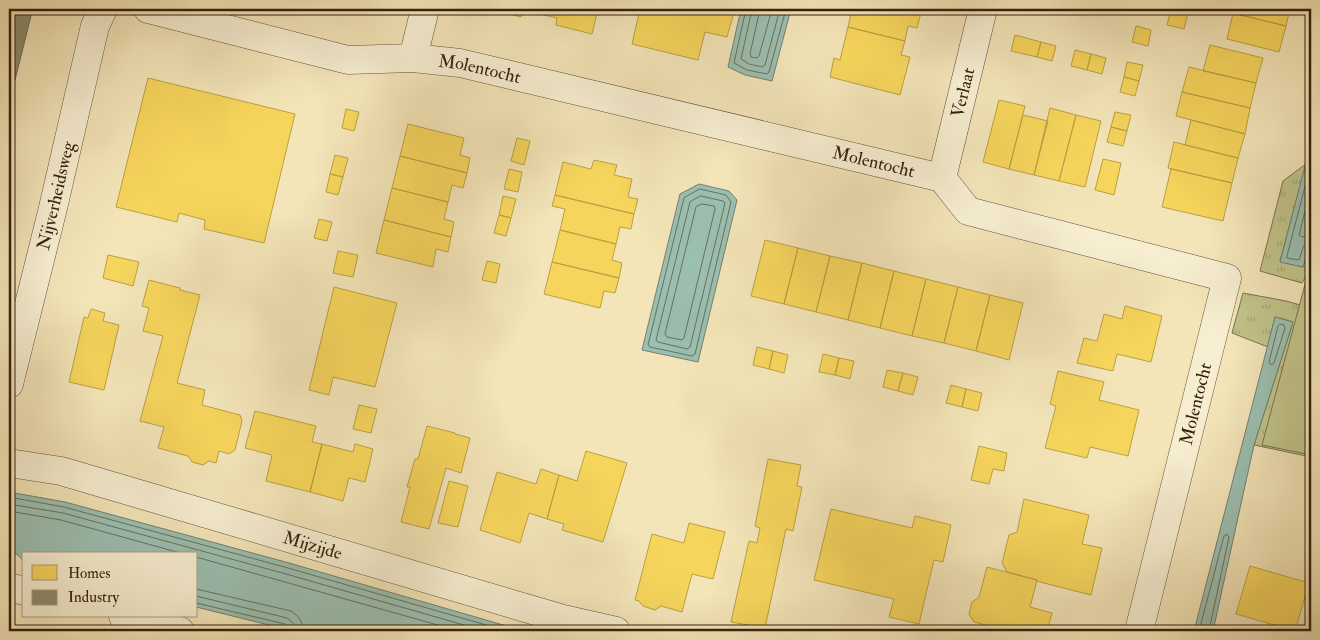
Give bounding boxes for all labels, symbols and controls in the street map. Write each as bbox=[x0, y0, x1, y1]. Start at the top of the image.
street label: Molentocht bbox=[437, 49, 523, 89]
street label: Verlaat bbox=[946, 65, 980, 120]
street label: Nijverheidsweg bbox=[31, 138, 80, 252]
street label: Molentocht bbox=[830, 141, 917, 183]
street label: Molentocht bbox=[1175, 360, 1217, 447]
street label: Mijzijde bbox=[280, 526, 345, 565]
legend bbox=[22, 552, 198, 618]
text: Homes bbox=[68, 564, 110, 583]
text: Industry bbox=[68, 588, 119, 607]

